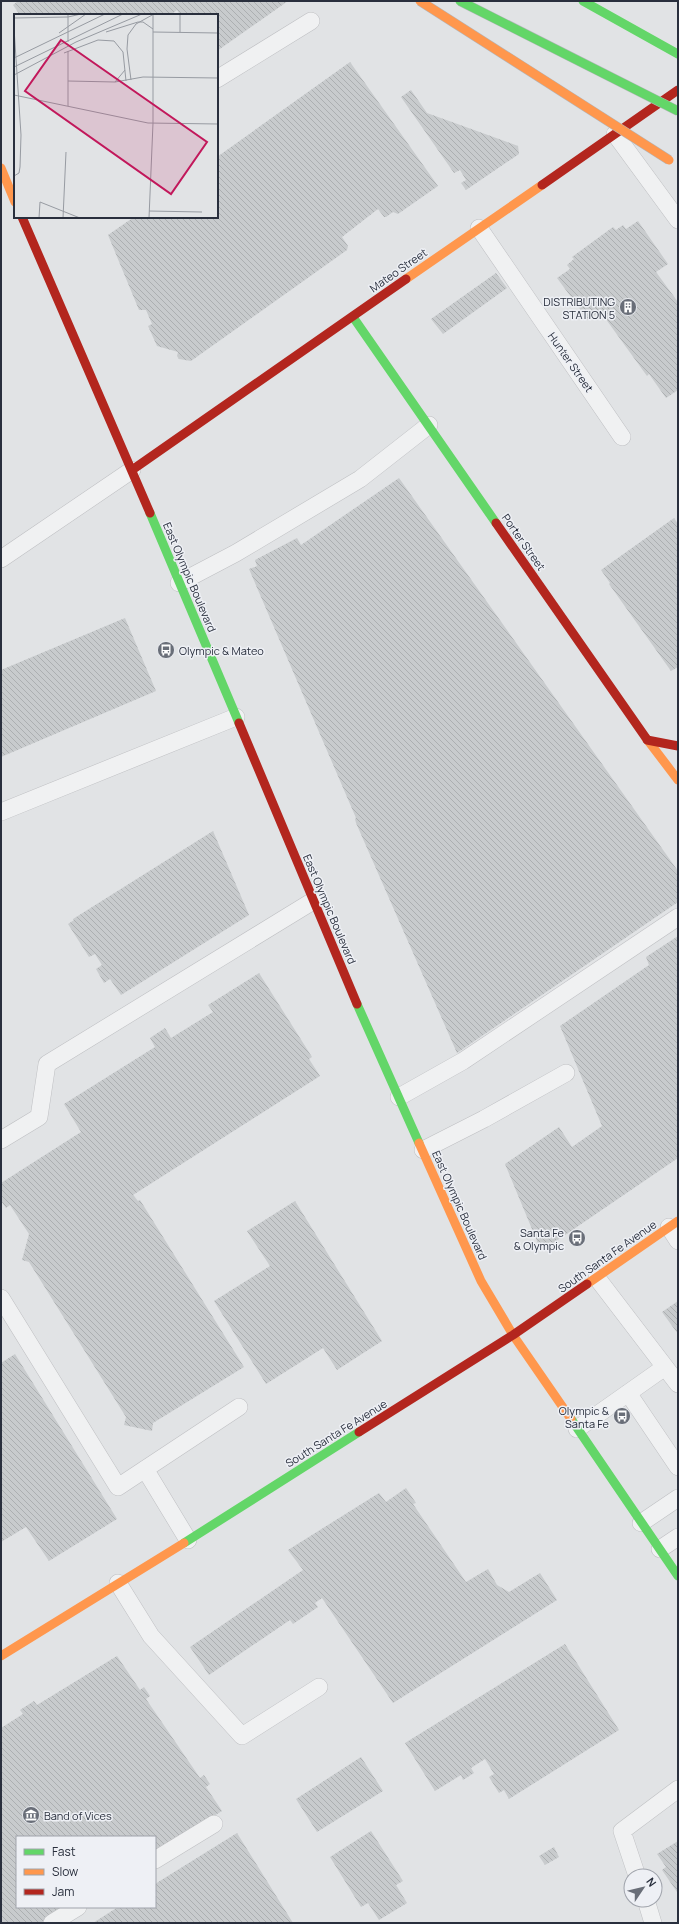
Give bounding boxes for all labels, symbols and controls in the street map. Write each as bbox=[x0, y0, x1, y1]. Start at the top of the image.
inset map bbox=[14, 14, 218, 218]
street label: Mateo Street bbox=[366, 245, 430, 295]
place label: DISTRIBUTING STATION 5 bbox=[543, 294, 615, 322]
building icon: DISTRIBUTING STATION 5 bbox=[618, 297, 638, 317]
street label: Hunter Street bbox=[545, 329, 597, 395]
street label: Porter Street bbox=[499, 511, 549, 573]
street label: East Olympic Boulevard bbox=[160, 520, 220, 634]
bus stop icon: Olympic & Mateo bbox=[156, 640, 176, 660]
place label: Olympic & Mateo bbox=[179, 643, 264, 658]
street label: East Olympic Boulevard bbox=[300, 852, 360, 966]
street label: East Olympic Boulevard bbox=[429, 1148, 491, 1262]
street label: South Santa Fe Avenue bbox=[555, 1216, 660, 1296]
place label: Santa Fe & Olympic bbox=[514, 1225, 565, 1253]
bus stop icon: Santa Fe & Olympic bbox=[567, 1228, 587, 1248]
street label: South Santa Fe Avenue bbox=[283, 1395, 390, 1470]
place label: Olympic & Santa Fe bbox=[559, 1403, 610, 1431]
bus stop icon: Olympic & Santa Fe bbox=[612, 1406, 632, 1426]
museum icon: Band of Vices bbox=[21, 1805, 41, 1825]
place label: Band of Vices bbox=[44, 1808, 112, 1823]
legend bbox=[16, 1836, 156, 1908]
text: Fast bbox=[52, 1843, 76, 1860]
text: Slow bbox=[52, 1863, 78, 1880]
north arrow bbox=[623, 1868, 663, 1908]
text: N bbox=[643, 1874, 660, 1890]
text: Jam bbox=[52, 1883, 74, 1900]

